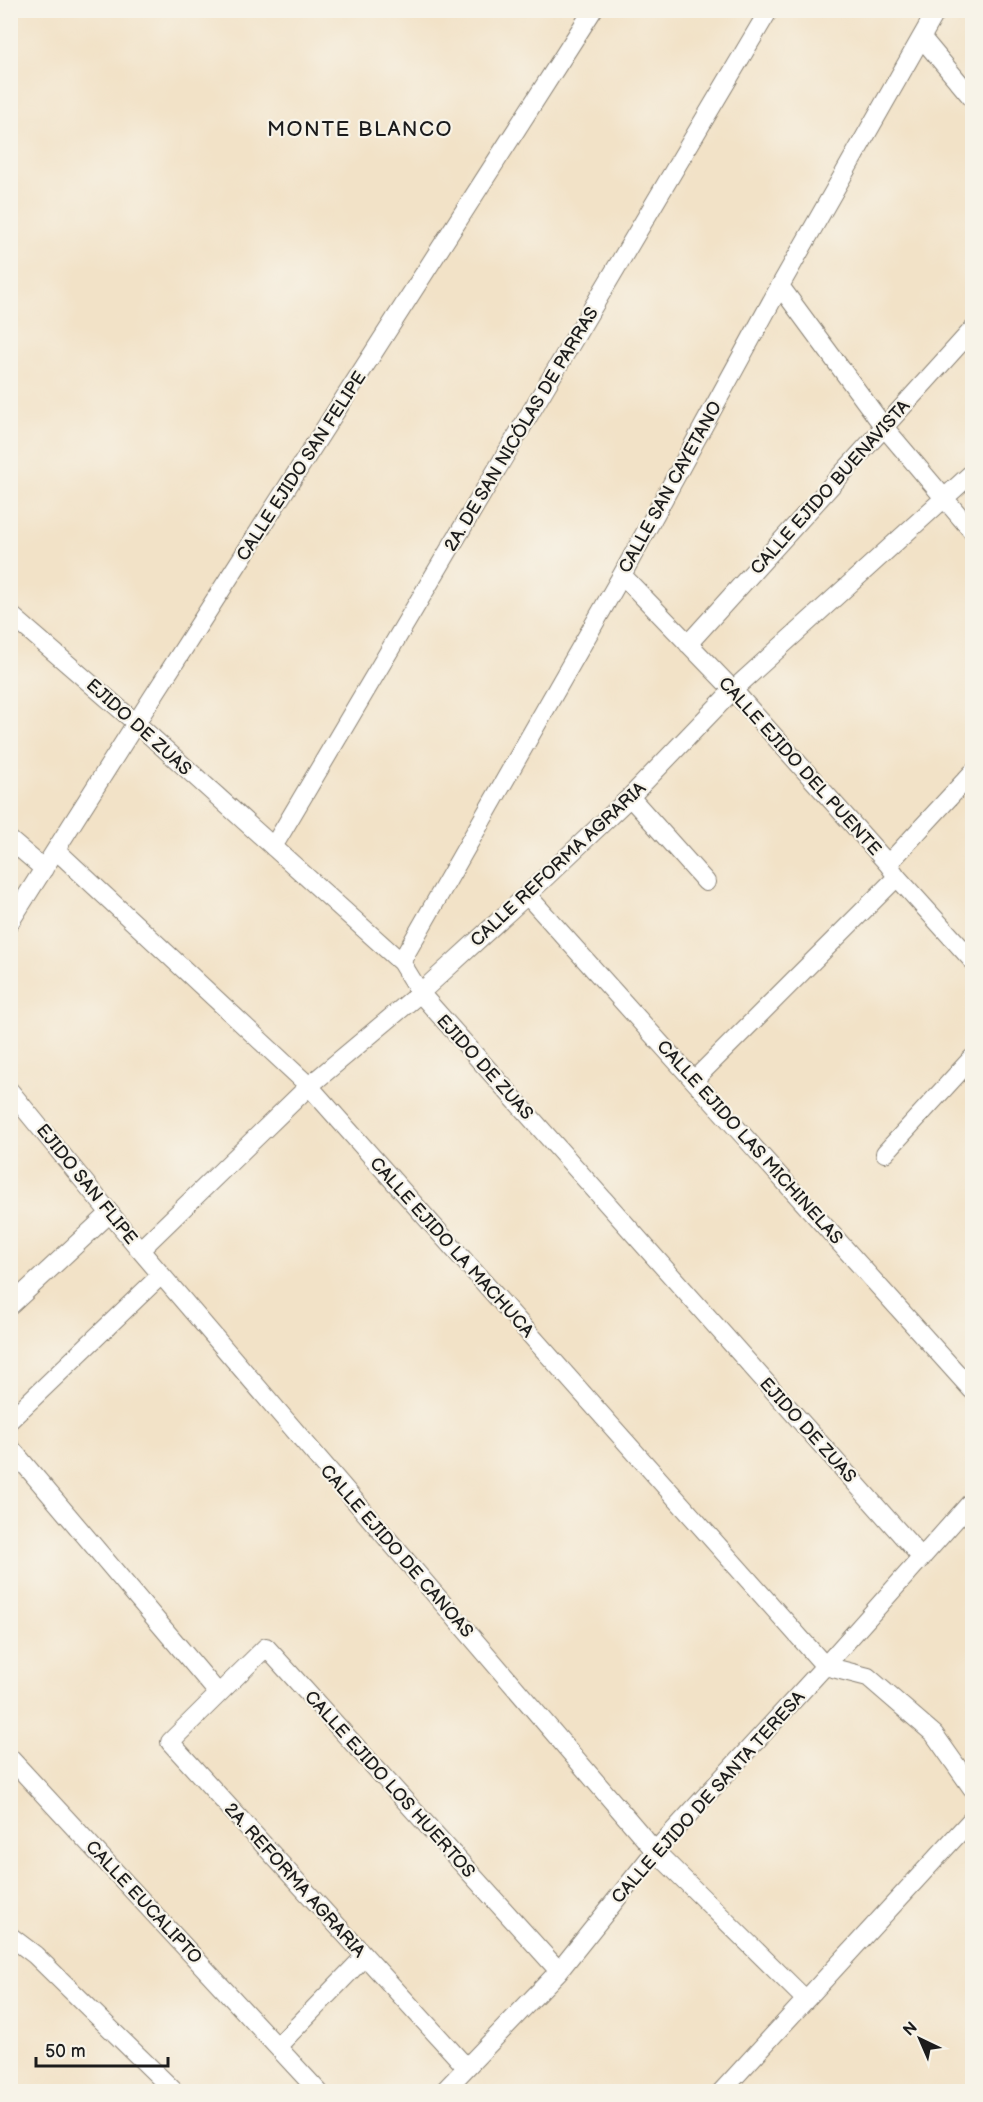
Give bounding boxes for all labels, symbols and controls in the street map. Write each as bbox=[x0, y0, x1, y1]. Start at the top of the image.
district label: MONTE BLANCO bbox=[267, 117, 453, 142]
street label: 2A. DE SAN NICÓLAS DE PARRAS bbox=[438, 302, 603, 555]
street label: CALLE EJIDO SAN FELIPE bbox=[232, 368, 371, 565]
street label: CALLE EJIDO BUENAVISTA bbox=[746, 396, 914, 579]
street label: CALLE SAN CAYETANO bbox=[615, 398, 726, 577]
street label: CALLE EJIDO DEL PUENTE bbox=[714, 673, 885, 860]
street label: EJIDO DE ZUAS bbox=[82, 675, 196, 780]
street label: CALLE REFORMA AGRARIA bbox=[466, 778, 650, 951]
street label: EJIDO DE ZUAS bbox=[432, 1010, 537, 1124]
street label: CALLE EJIDO LAS MICHINELAS bbox=[652, 1036, 847, 1249]
street label: EJIDO SAN FLIPE bbox=[32, 1120, 142, 1249]
street label: CALLE EJIDO LA MACHUCA bbox=[365, 1153, 538, 1342]
street label: EJIDO DE ZUAS bbox=[755, 1373, 860, 1487]
street label: CALLE EJIDO DE CANOAS bbox=[316, 1461, 477, 1642]
street label: CALLE EJIDO LOS HUERTOS bbox=[300, 1687, 479, 1882]
street label: CALLE EJIDO DE SANTA TERESA bbox=[607, 1687, 809, 1908]
street label: 2A. REFORMA AGRARIA bbox=[220, 1799, 369, 1962]
street label: CALLE EUCALIPTO bbox=[81, 1836, 206, 1968]
north arrow bbox=[890, 2009, 950, 2069]
text: N bbox=[900, 2018, 922, 2040]
scale bar bbox=[36, 2030, 168, 2068]
text: 50 m bbox=[45, 2041, 86, 2062]

